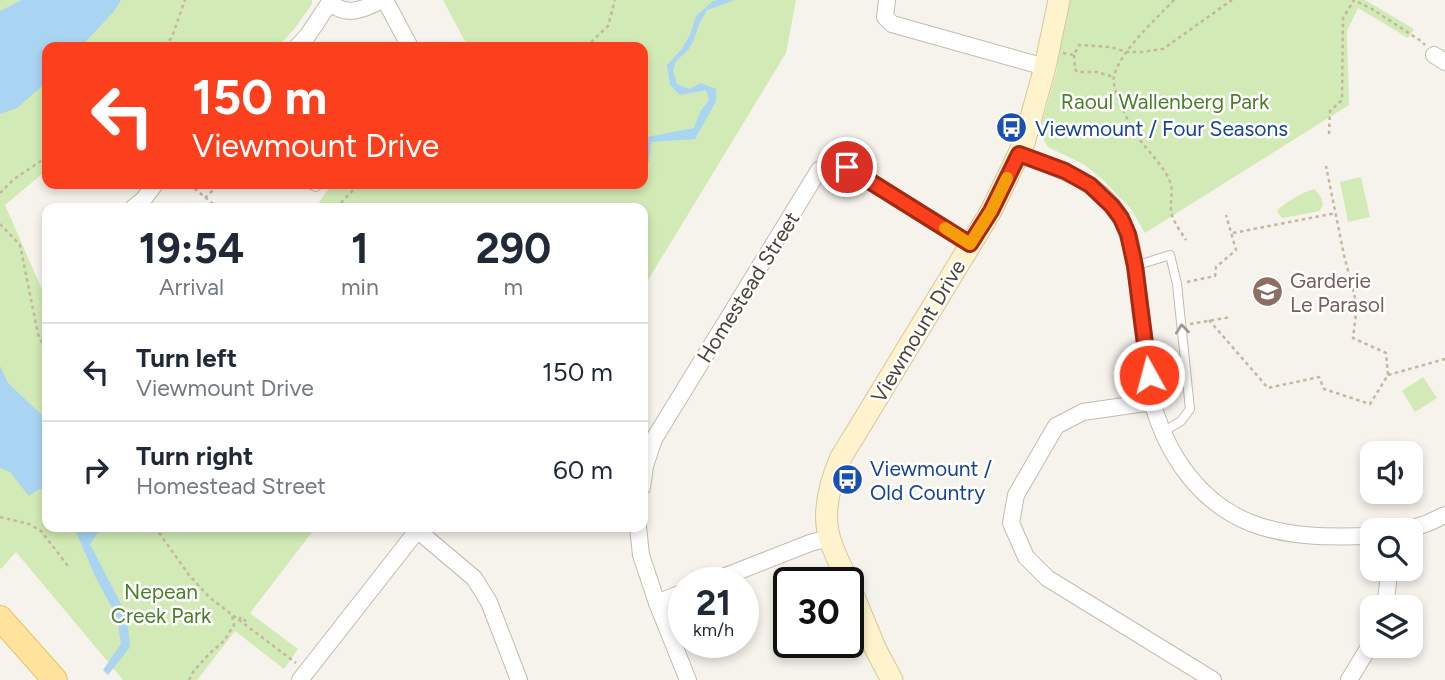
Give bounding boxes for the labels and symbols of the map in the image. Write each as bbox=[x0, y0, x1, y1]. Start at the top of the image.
park label: Raoul Wallenberg Park bbox=[1061, 89, 1270, 114]
bus stop icon: Viewmount / Four Seasons bbox=[995, 111, 1029, 145]
place label: Viewmount / Four Seasons bbox=[1035, 116, 1288, 141]
pin bbox=[817, 137, 877, 197]
street label: Homestead Street bbox=[691, 207, 805, 367]
street label: Viewmount Drive bbox=[866, 255, 970, 407]
place label: Garderie Le Parasol bbox=[1290, 268, 1385, 317]
school or university icon: Garderie Le Parasol bbox=[1250, 275, 1284, 309]
one-way arrow bbox=[1175, 323, 1190, 334]
position arrow bbox=[1112, 338, 1186, 412]
place label: Viewmount / Old Country bbox=[870, 456, 992, 505]
bus stop icon: Viewmount / Old Country bbox=[830, 463, 864, 497]
speed limit sign: 30 bbox=[773, 567, 864, 658]
park label: Nepean Creek Park bbox=[111, 579, 212, 628]

